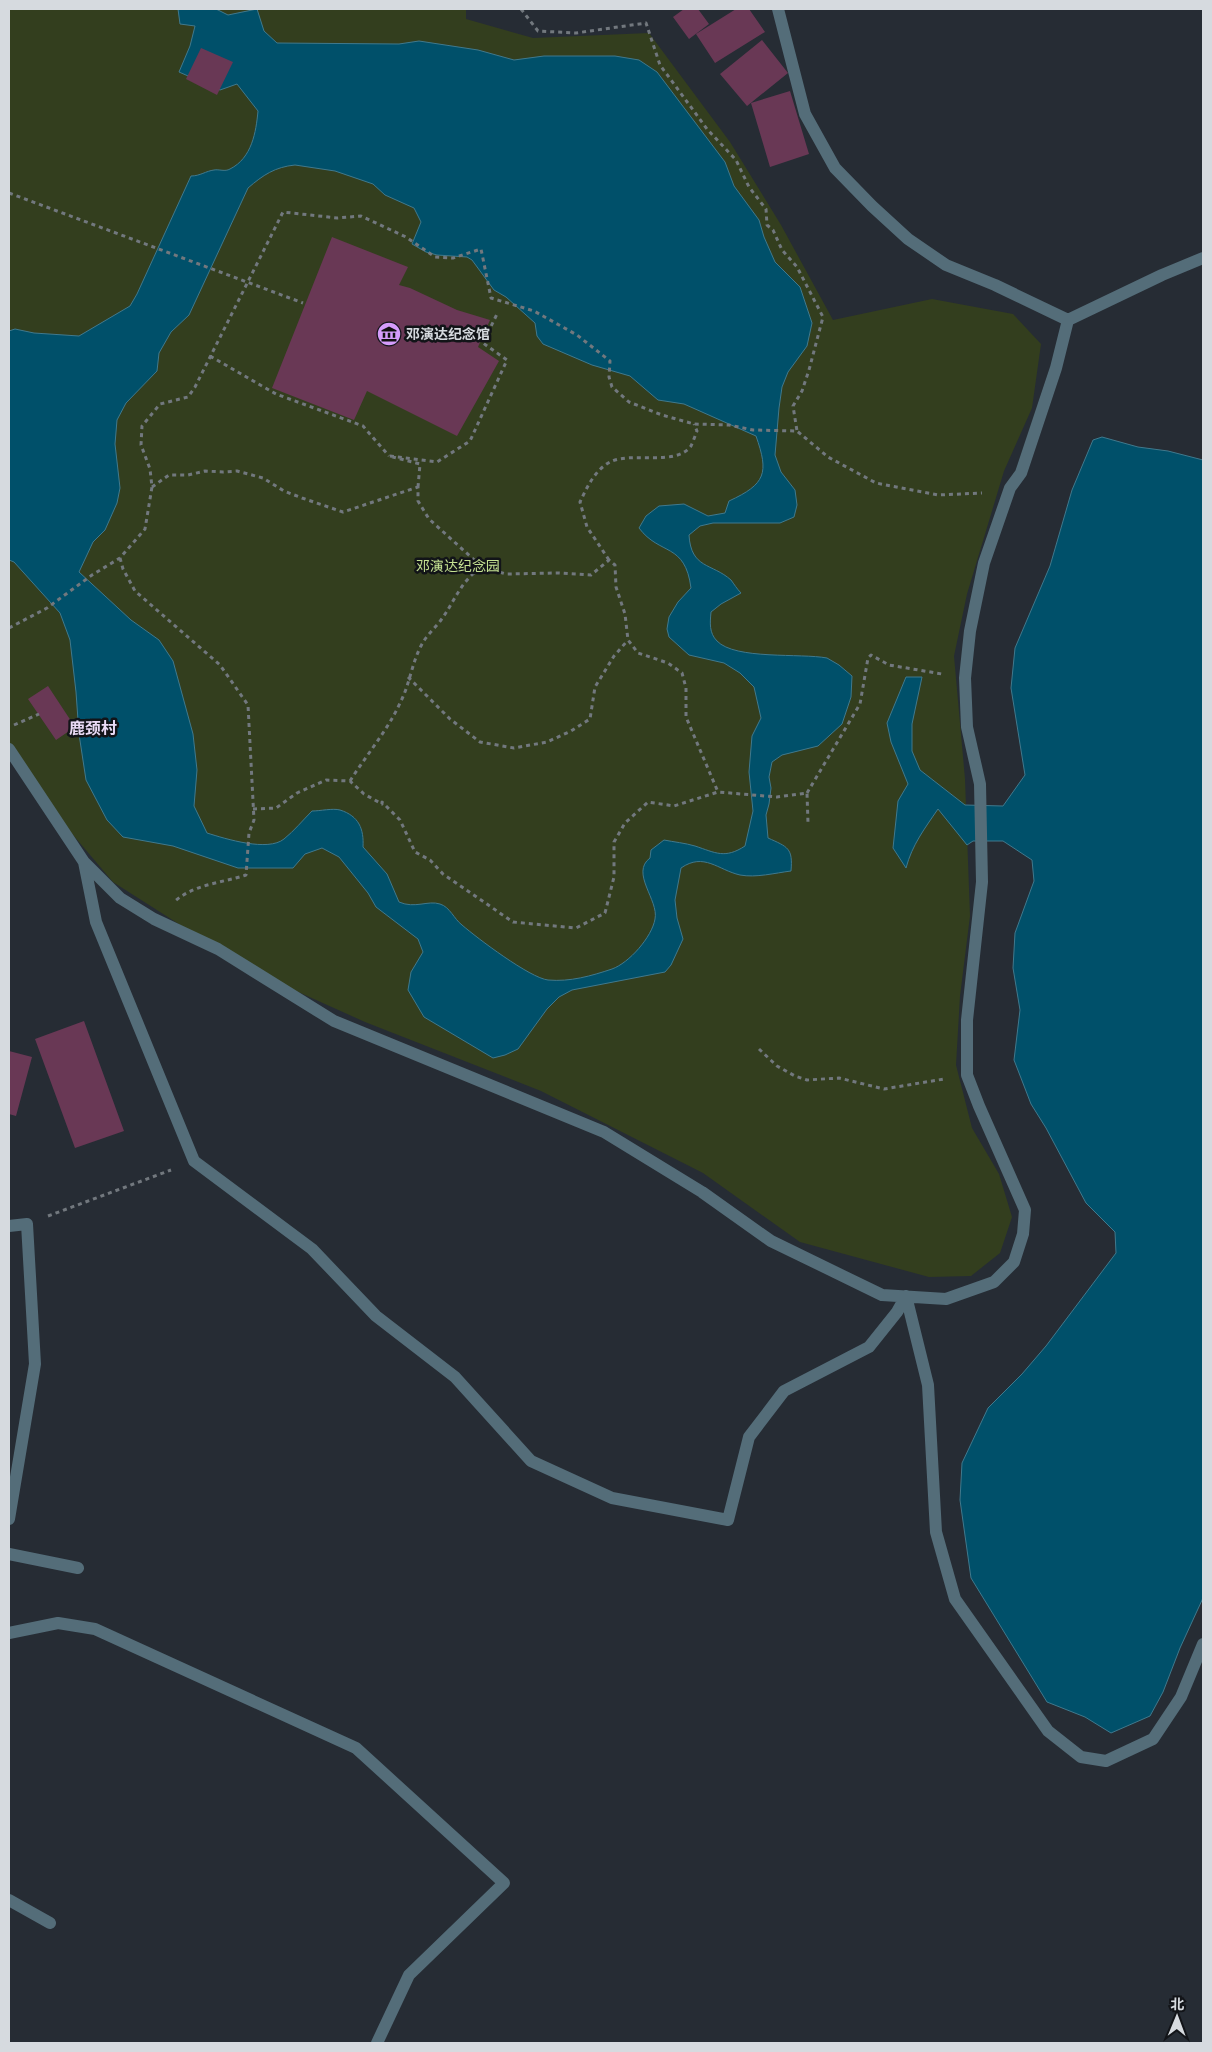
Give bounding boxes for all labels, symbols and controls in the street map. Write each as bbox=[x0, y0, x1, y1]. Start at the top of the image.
museum icon: 邓演达纪念馆 bbox=[376, 321, 402, 347]
place label: 邓演达纪念馆 bbox=[406, 326, 490, 342]
park label: 邓演达纪念园 bbox=[416, 558, 500, 574]
district label: 鹿颈村 bbox=[69, 719, 117, 738]
north arrow bbox=[1152, 1992, 1202, 2042]
text: 北 bbox=[1170, 1996, 1184, 2012]

